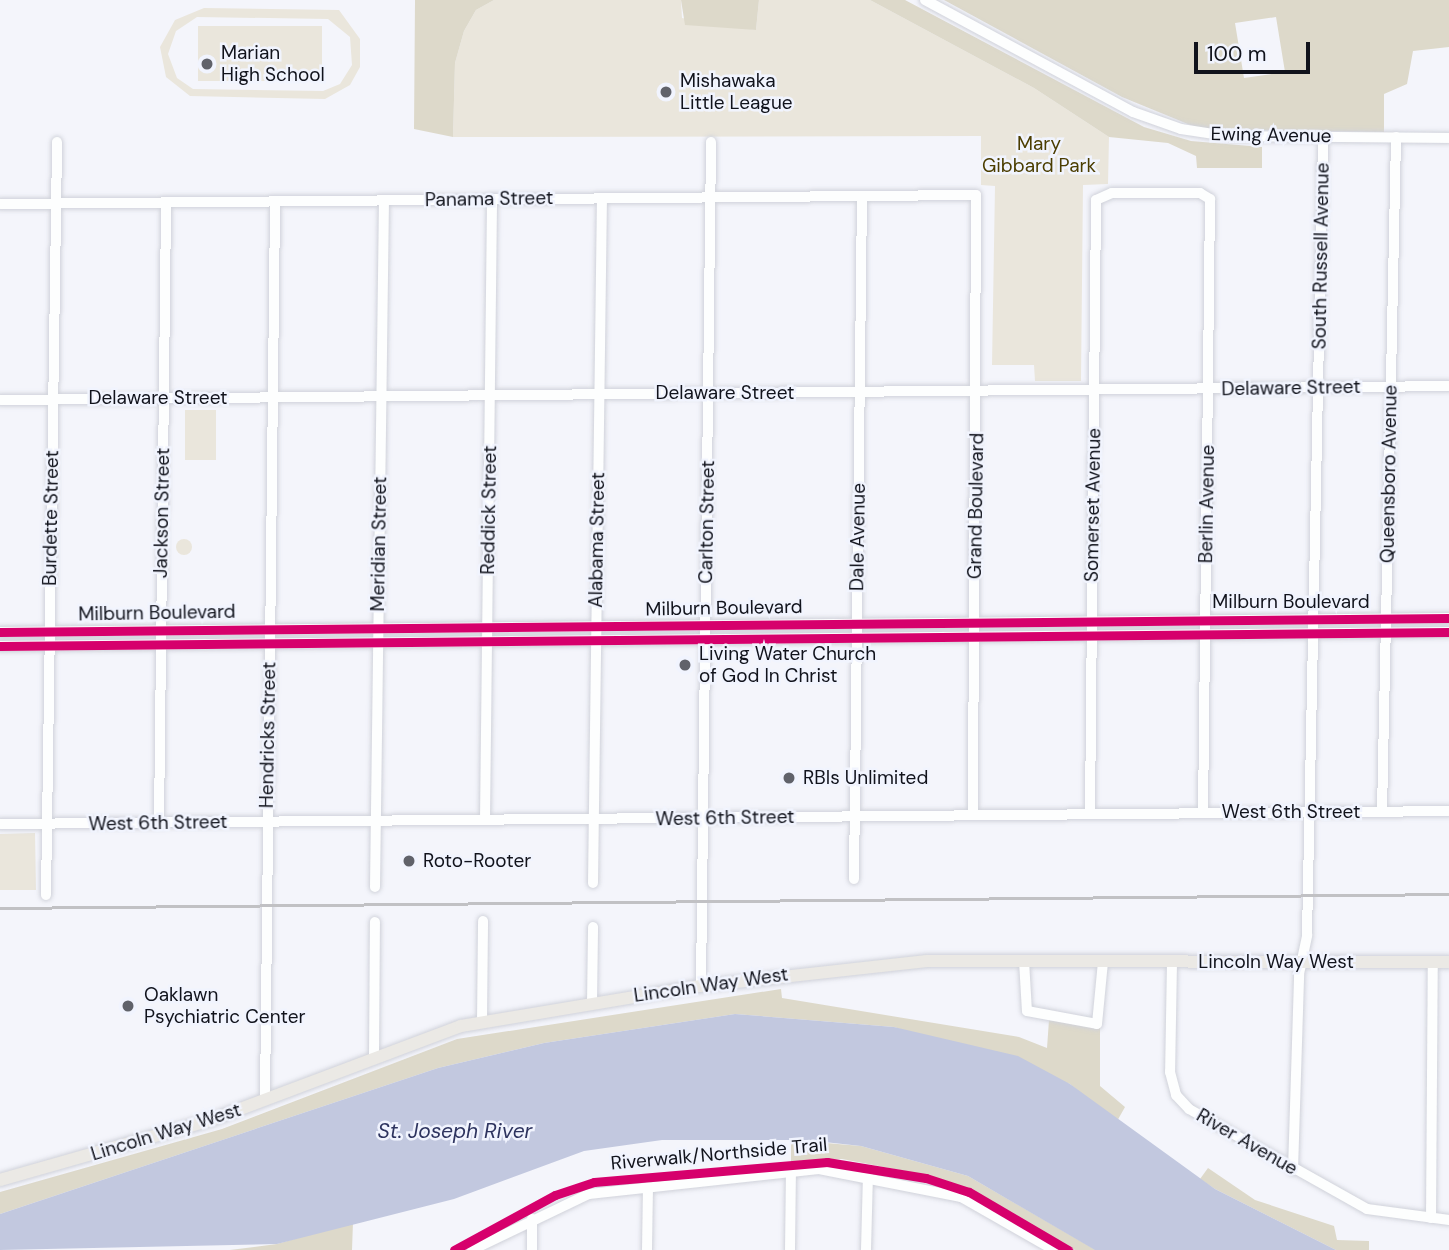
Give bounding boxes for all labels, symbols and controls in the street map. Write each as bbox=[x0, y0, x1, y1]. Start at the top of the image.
scale bar bbox=[1197, 28, 1312, 72]
text: 100 m bbox=[1207, 40, 1267, 68]
place label: Marian High School bbox=[221, 42, 325, 86]
marker: Marian High School bbox=[199, 56, 215, 72]
place label: Mishawaka Little League bbox=[680, 70, 793, 114]
marker: Mishawaka Little League bbox=[658, 84, 674, 100]
street label: Ewing Avenue bbox=[1210, 123, 1332, 147]
park label: Mary Gibbard Park bbox=[982, 133, 1096, 177]
street label: South Russell Avenue bbox=[1308, 162, 1334, 350]
street label: Panama Street bbox=[425, 186, 553, 212]
street label: Delaware Street bbox=[1221, 375, 1361, 401]
street label: Delaware Street bbox=[655, 382, 795, 404]
street label: Queensboro Avenue bbox=[1376, 385, 1402, 563]
street label: Delaware Street bbox=[88, 387, 228, 409]
street label: Somerset Avenue bbox=[1080, 428, 1106, 582]
street label: Grand Boulevard bbox=[963, 433, 989, 579]
street label: Reddick Street bbox=[476, 445, 502, 575]
street label: Berlin Avenue bbox=[1195, 445, 1219, 563]
street label: Jackson Street bbox=[149, 448, 175, 578]
street label: Burdette Street bbox=[38, 450, 64, 586]
street label: Carlton Street bbox=[695, 460, 719, 584]
street label: Alabama Street bbox=[584, 472, 610, 608]
street label: Meridian Street bbox=[366, 476, 392, 612]
street label: Dale Avenue bbox=[846, 483, 870, 591]
street label: Milburn Boulevard bbox=[1212, 591, 1370, 613]
street label: Milburn Boulevard bbox=[645, 595, 803, 621]
street label: Milburn Boulevard bbox=[78, 600, 236, 626]
place label: Living Water Church of God In Christ bbox=[699, 643, 876, 687]
marker: Living Water Church of God In Christ bbox=[677, 657, 693, 673]
street label: Hendricks Street bbox=[255, 662, 281, 808]
place label: RBIs Unlimited bbox=[803, 767, 928, 789]
marker: RBIs Unlimited bbox=[781, 770, 797, 786]
street label: West 6th Street bbox=[1221, 801, 1361, 823]
street label: West 6th Street bbox=[655, 805, 795, 831]
street label: West 6th Street bbox=[88, 810, 228, 836]
place label: Roto-Rooter bbox=[423, 850, 531, 872]
marker: Roto-Rooter bbox=[401, 853, 417, 869]
street label: Lincoln Way West bbox=[1198, 951, 1354, 973]
street label: Lincoln Way West bbox=[632, 963, 790, 1007]
place label: Oaklawn Psychiatric Center bbox=[144, 984, 306, 1028]
marker: Oaklawn Psychiatric Center bbox=[118, 996, 138, 1016]
street label: Lincoln Way West bbox=[88, 1098, 244, 1166]
street label: River Avenue bbox=[1192, 1104, 1302, 1180]
water label: St. Joseph River bbox=[378, 1118, 532, 1144]
street label: Riverwalk/Northside Trail bbox=[610, 1133, 828, 1175]

